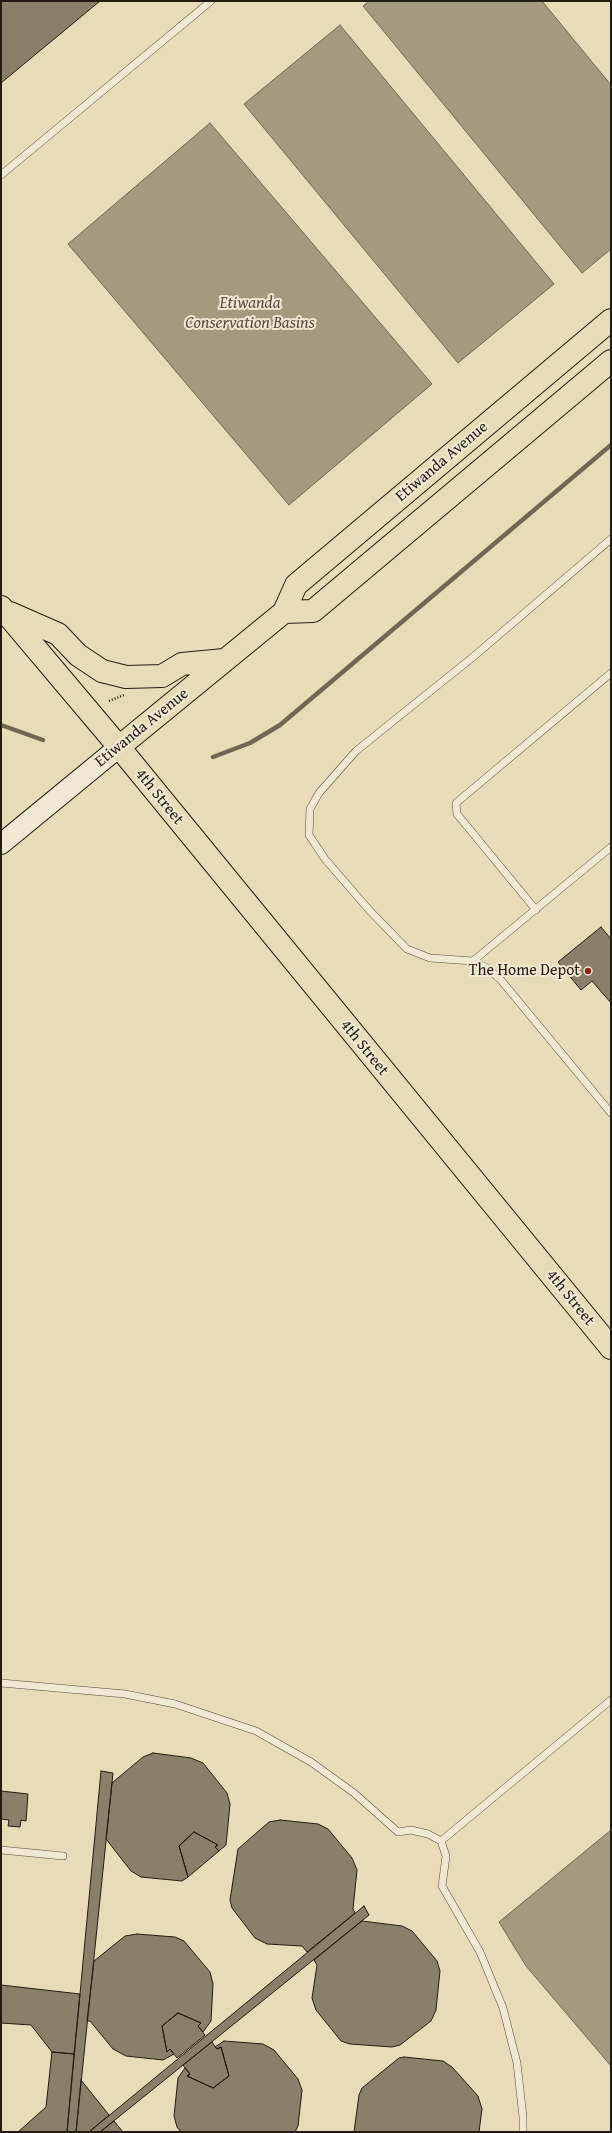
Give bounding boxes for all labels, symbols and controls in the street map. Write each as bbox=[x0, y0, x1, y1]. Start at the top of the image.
water label: Etiwanda Conservation Basins bbox=[185, 294, 315, 334]
street label: Etiwanda Avenue bbox=[392, 418, 492, 506]
street label: Etiwanda Avenue bbox=[91, 684, 193, 772]
street label: 4th Street bbox=[131, 765, 187, 829]
place label: The Home Depot bbox=[468, 961, 580, 981]
marker: The Home Depot bbox=[583, 966, 593, 976]
street label: 4th Street bbox=[336, 1016, 392, 1080]
street label: 4th Street bbox=[542, 1266, 598, 1330]

